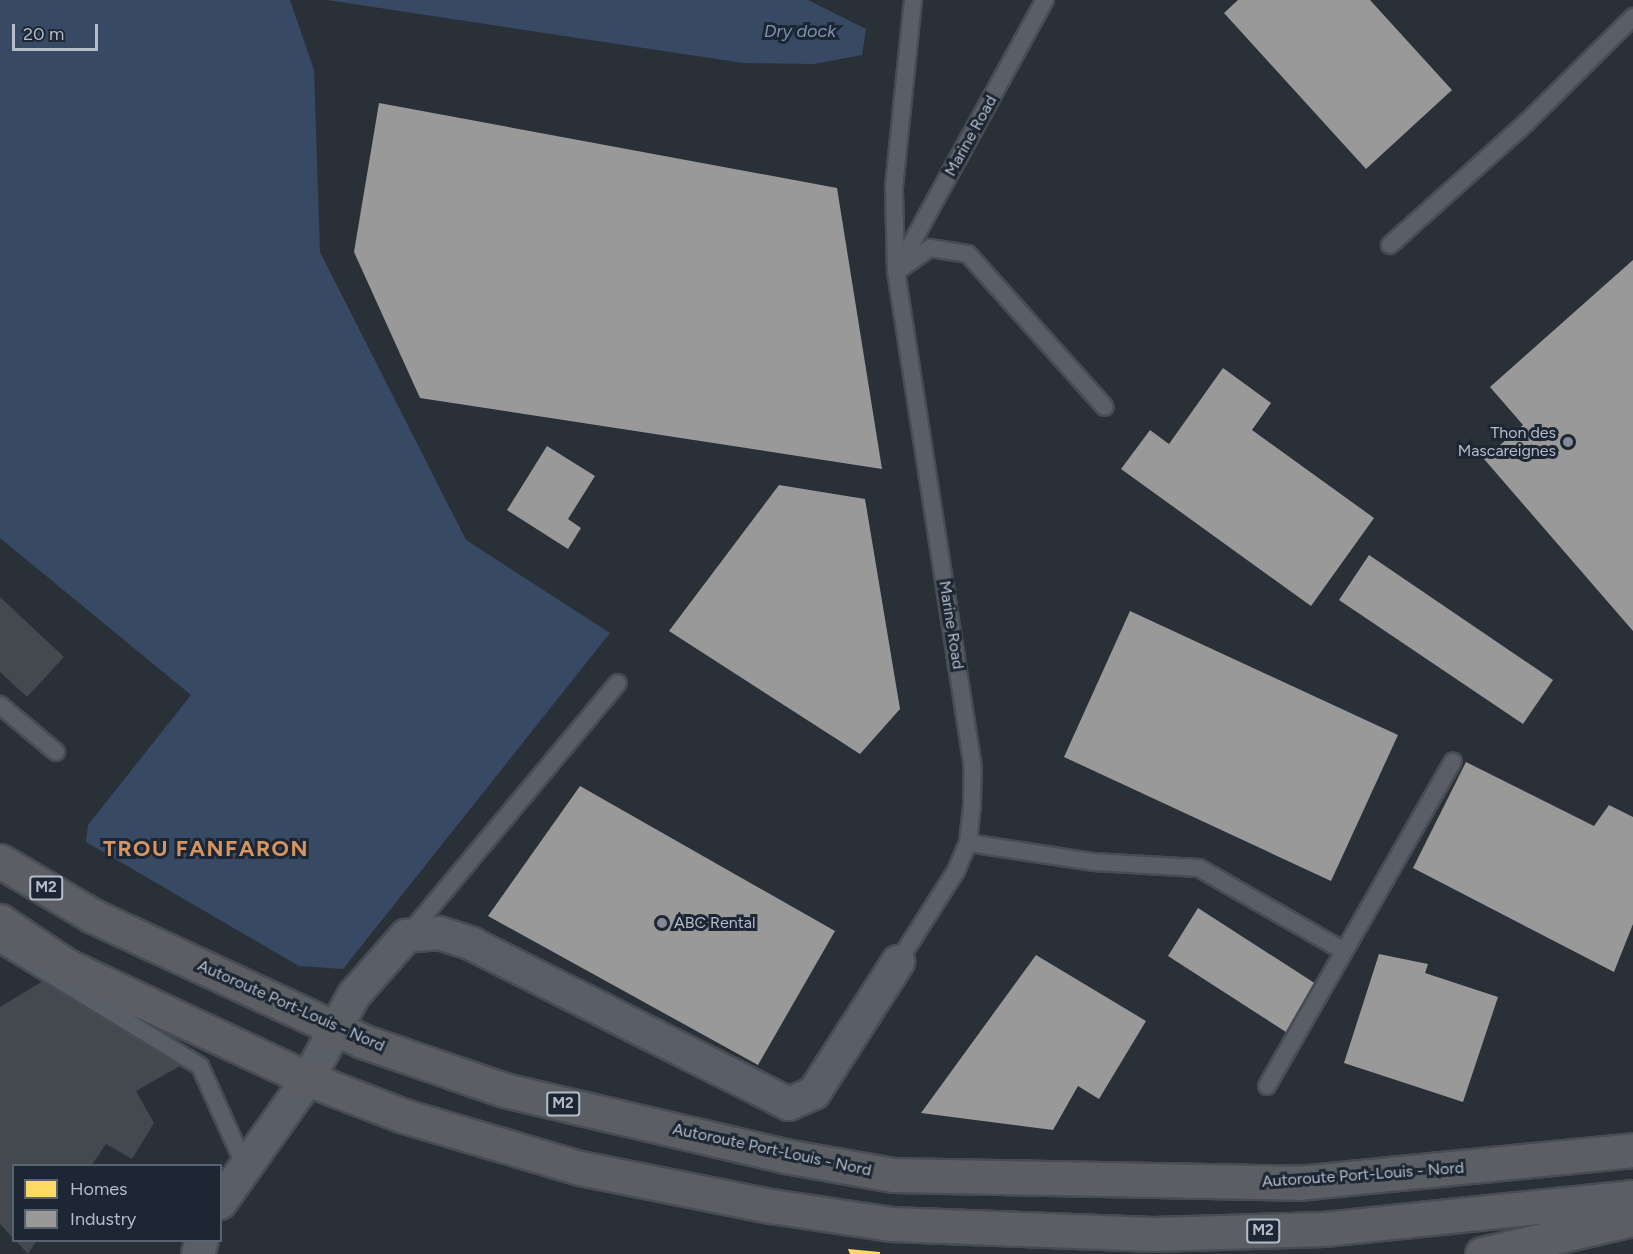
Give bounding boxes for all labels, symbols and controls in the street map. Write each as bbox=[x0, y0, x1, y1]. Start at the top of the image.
scale bar bbox=[15, 12, 100, 50]
water label: Dry dock bbox=[764, 20, 836, 42]
text: 20 m bbox=[23, 23, 64, 45]
street label: Marine Road bbox=[941, 92, 1001, 180]
place label: Thon des Mascareignes bbox=[1458, 423, 1556, 461]
marker: Thon des Mascareignes bbox=[1561, 435, 1575, 449]
street label: Marine Road bbox=[935, 579, 967, 671]
district label: TROU FANFARON bbox=[103, 836, 309, 862]
road number: M2 bbox=[28, 876, 64, 900]
place label: ABC Rental bbox=[674, 913, 755, 933]
marker: ABC Rental bbox=[655, 916, 669, 930]
street label: Autoroute Port-Louis - Nord bbox=[195, 956, 387, 1056]
road number: M2 bbox=[545, 1092, 581, 1116]
street label: Autoroute Port-Louis - Nord bbox=[671, 1120, 873, 1180]
street label: Autoroute Port-Louis - Nord bbox=[1261, 1158, 1465, 1192]
legend bbox=[12, 1164, 222, 1242]
text: Homes bbox=[70, 1178, 128, 1200]
text: Industry bbox=[70, 1208, 136, 1230]
road number: M2 bbox=[1245, 1219, 1281, 1243]

